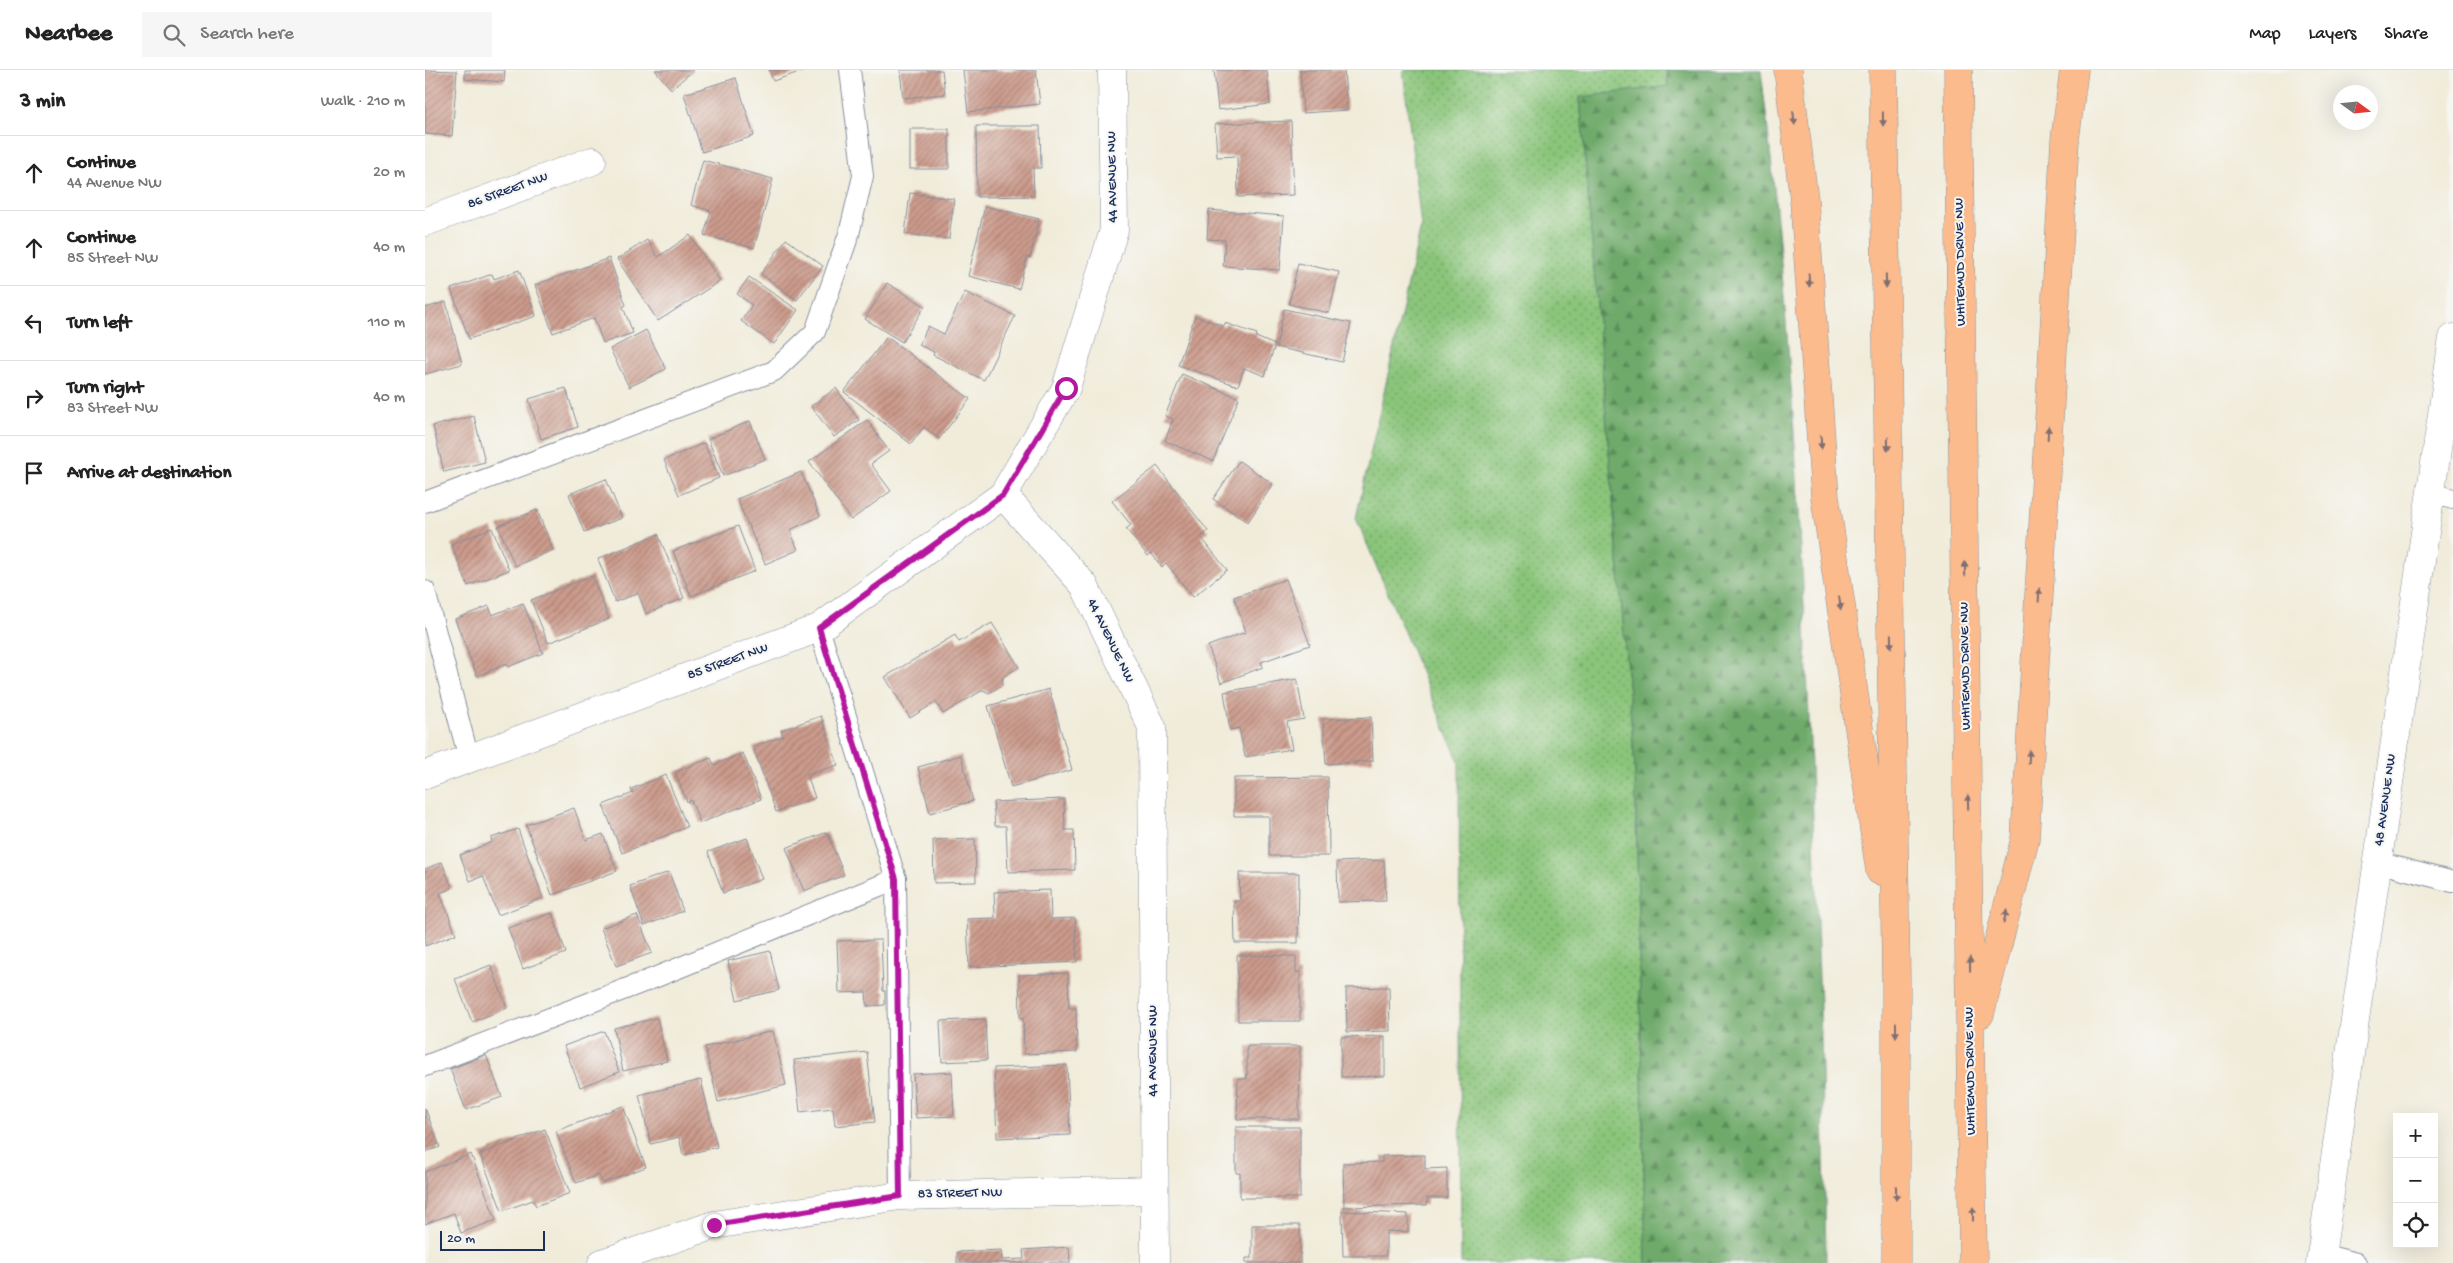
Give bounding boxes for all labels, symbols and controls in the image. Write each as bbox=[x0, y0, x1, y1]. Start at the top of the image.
search box bbox=[142, 12, 492, 57]
text: Nearbee bbox=[25, 20, 112, 49]
icon: search bbox=[160, 21, 188, 49]
text: Search here bbox=[200, 23, 294, 46]
text: Map bbox=[2249, 24, 2281, 45]
text: Layers bbox=[2309, 24, 2356, 45]
text: Share bbox=[2384, 24, 2428, 45]
north arrow bbox=[2333, 85, 2378, 130]
text: 3 min bbox=[20, 90, 65, 115]
text: Walk · 210 m bbox=[321, 93, 405, 112]
one-way arrow bbox=[1790, 111, 1798, 127]
one-way arrow bbox=[1880, 111, 1888, 127]
street label: 44 AVENUE NW bbox=[1104, 131, 1122, 223]
text: Continue bbox=[67, 152, 136, 175]
icon: ahead bbox=[20, 159, 48, 187]
text: 20 m bbox=[373, 164, 405, 183]
street label: 86 STREET NW bbox=[465, 169, 551, 213]
text: 44 Avenue NW bbox=[67, 175, 162, 194]
street label: WHITEMUD DRIVE NW bbox=[1951, 198, 1971, 326]
text: Continue bbox=[67, 227, 136, 250]
icon: ahead bbox=[20, 234, 48, 262]
text: 40 m bbox=[373, 239, 405, 258]
text: 85 Street NW bbox=[67, 250, 158, 269]
one-way arrow bbox=[1806, 272, 1814, 288]
one-way arrow bbox=[1882, 273, 1890, 289]
icon: left bbox=[20, 309, 48, 337]
text: Turn left bbox=[67, 312, 131, 335]
text: 110 m bbox=[368, 314, 405, 333]
text: Turn right bbox=[67, 377, 143, 400]
route start bbox=[1055, 377, 1078, 400]
icon: right bbox=[20, 384, 48, 412]
text: 40 m bbox=[373, 389, 405, 408]
text: 83 Street NW bbox=[67, 400, 158, 419]
one-way arrow bbox=[2044, 425, 2052, 441]
one-way arrow bbox=[1817, 434, 1825, 450]
one-way arrow bbox=[1884, 436, 1892, 452]
icon: arrive bbox=[20, 459, 48, 487]
text: Arrive at destination bbox=[67, 462, 231, 485]
one-way arrow bbox=[1961, 561, 1969, 577]
one-way arrow bbox=[2035, 587, 2043, 603]
street label: 44 AVENUE NW bbox=[1082, 596, 1138, 686]
one-way arrow bbox=[1837, 596, 1845, 612]
street label: WHITEMUD DRIVE NW bbox=[1956, 602, 1976, 730]
one-way arrow bbox=[1887, 633, 1895, 649]
street label: 85 STREET NW bbox=[685, 639, 771, 684]
one-way arrow bbox=[2026, 749, 2034, 765]
street label: 48 AVENUE NW bbox=[2371, 753, 2401, 847]
one-way arrow bbox=[1964, 794, 1972, 810]
one-way arrow bbox=[2001, 910, 2009, 925]
one-way arrow bbox=[1966, 956, 1974, 972]
street label: 44 AVENUE NW bbox=[1145, 1005, 1162, 1097]
street label: WHITEMUD DRIVE NW bbox=[1961, 1007, 1981, 1135]
one-way arrow bbox=[1892, 1022, 1900, 1038]
map controls bbox=[2393, 1113, 2438, 1248]
button: + bbox=[2393, 1113, 2438, 1158]
button: − bbox=[2393, 1158, 2438, 1203]
street label: 83 STREET NW bbox=[918, 1185, 1003, 1203]
one-way arrow bbox=[1892, 1185, 1900, 1201]
button: locate bbox=[2393, 1203, 2438, 1248]
one-way arrow bbox=[1968, 1206, 1976, 1222]
route end bbox=[703, 1214, 726, 1237]
scale bar bbox=[440, 1228, 545, 1251]
text: 20 m bbox=[447, 1231, 475, 1248]

